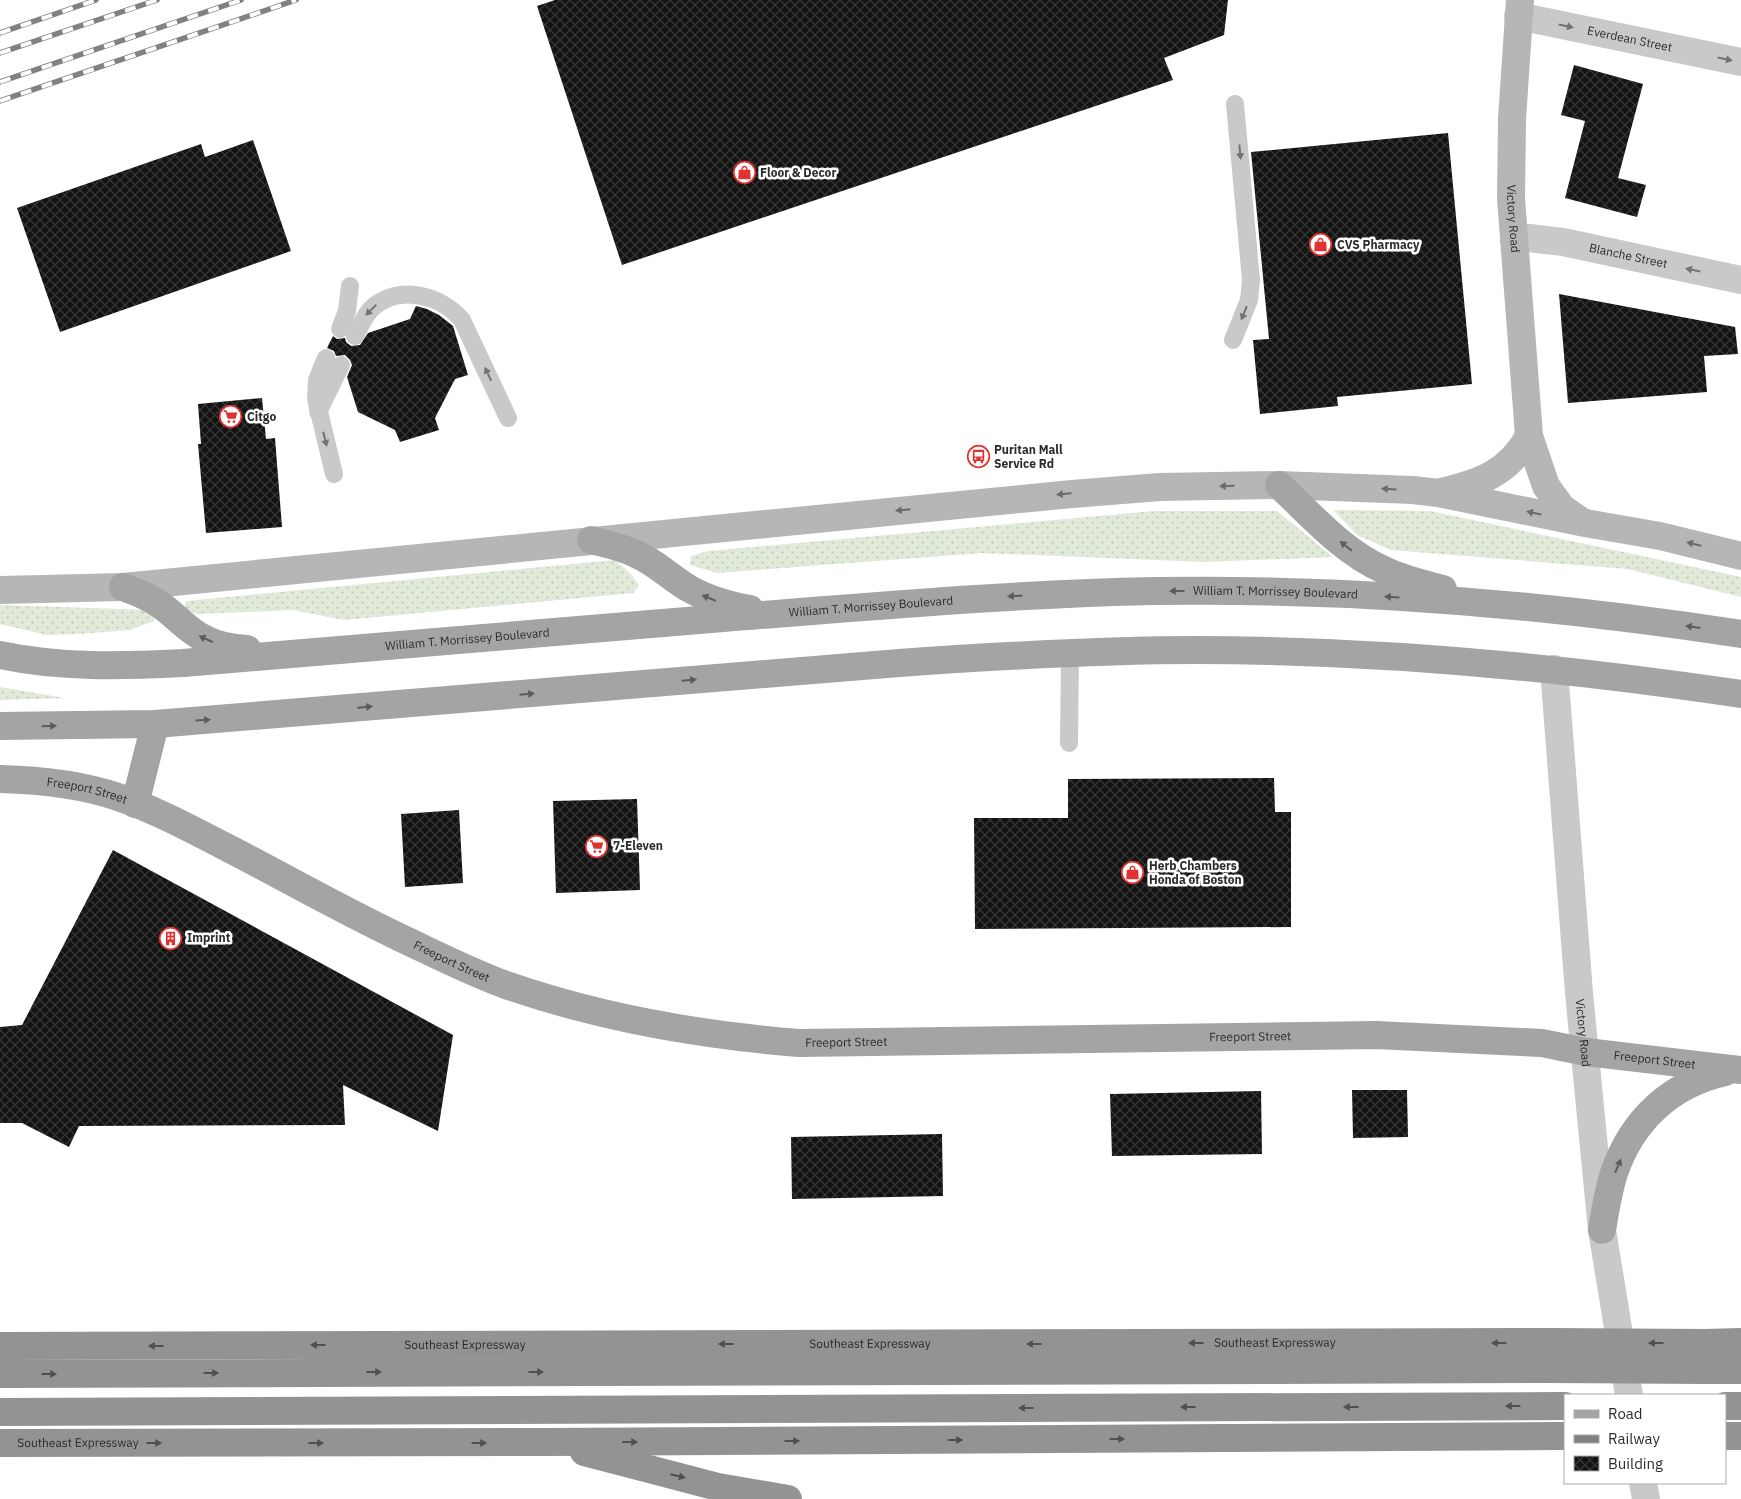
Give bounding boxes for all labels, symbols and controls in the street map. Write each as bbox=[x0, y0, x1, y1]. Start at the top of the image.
street label: Everdean Street bbox=[1586, 22, 1674, 55]
one-way arrow bbox=[1558, 23, 1574, 31]
one-way arrow bbox=[1718, 55, 1733, 63]
one-way arrow bbox=[1236, 144, 1244, 160]
shop icon: Floor & Decor bbox=[732, 161, 756, 185]
place label: Floor & Decor bbox=[760, 165, 836, 180]
street label: Victory Road bbox=[1504, 184, 1523, 253]
shop icon: CVS Pharmacy bbox=[1309, 233, 1333, 257]
place label: CVS Pharmacy bbox=[1337, 237, 1420, 252]
street label: Blanche Street bbox=[1588, 240, 1669, 271]
one-way arrow bbox=[1685, 265, 1701, 273]
one-way arrow bbox=[366, 304, 378, 316]
one-way arrow bbox=[1240, 306, 1248, 321]
one-way arrow bbox=[483, 367, 491, 381]
supermarket icon: Citgo bbox=[219, 405, 243, 429]
place label: Citgo bbox=[247, 409, 276, 424]
one-way arrow bbox=[321, 432, 329, 447]
place label: Puritan Mall Service Rd bbox=[994, 442, 1063, 471]
bus stop icon: Puritan Mall Service Rd bbox=[966, 445, 990, 469]
one-way arrow bbox=[1218, 482, 1234, 490]
one-way arrow bbox=[1381, 484, 1397, 492]
one-way arrow bbox=[1056, 491, 1072, 499]
one-way arrow bbox=[894, 506, 910, 514]
one-way arrow bbox=[1527, 509, 1542, 517]
one-way arrow bbox=[1686, 540, 1701, 548]
one-way arrow bbox=[1340, 541, 1353, 552]
street label: William T. Morrissey Boulevard bbox=[1193, 583, 1358, 602]
one-way arrow bbox=[1169, 587, 1185, 595]
one-way arrow bbox=[1006, 592, 1022, 600]
one-way arrow bbox=[1384, 592, 1400, 600]
one-way arrow bbox=[702, 593, 716, 601]
street label: William T. Morrissey Boulevard bbox=[788, 593, 954, 620]
one-way arrow bbox=[1684, 622, 1700, 630]
street label: William T. Morrissey Boulevard bbox=[384, 624, 550, 653]
one-way arrow bbox=[199, 635, 213, 643]
one-way arrow bbox=[682, 676, 698, 684]
one-way arrow bbox=[520, 690, 536, 698]
one-way arrow bbox=[358, 703, 374, 711]
one-way arrow bbox=[196, 716, 212, 724]
one-way arrow bbox=[41, 722, 57, 730]
street label: Freeport Street bbox=[46, 774, 130, 807]
supermarket icon: 7-Eleven bbox=[585, 834, 609, 858]
place label: 7-Eleven bbox=[613, 838, 663, 853]
place label: Herb Chambers Honda of Boston bbox=[1149, 858, 1242, 887]
shop icon: Herb Chambers Honda of Boston bbox=[1121, 861, 1145, 885]
building icon: Imprint bbox=[159, 926, 183, 950]
place label: Imprint bbox=[187, 930, 231, 945]
street label: Freeport Street bbox=[411, 937, 492, 985]
street label: Victory Road bbox=[1573, 998, 1594, 1068]
street label: Freeport Street bbox=[1209, 1028, 1291, 1044]
street label: Freeport Street bbox=[805, 1034, 887, 1050]
street label: Freeport Street bbox=[1613, 1047, 1696, 1072]
one-way arrow bbox=[1614, 1159, 1622, 1173]
street label: Southeast Expressway bbox=[1214, 1335, 1336, 1350]
street label: Southeast Expressway bbox=[809, 1336, 931, 1351]
street label: Southeast Expressway bbox=[404, 1337, 526, 1352]
one-way arrow bbox=[1188, 1339, 1204, 1347]
one-way arrow bbox=[1491, 1339, 1507, 1347]
one-way arrow bbox=[1648, 1339, 1664, 1347]
one-way arrow bbox=[718, 1340, 734, 1348]
one-way arrow bbox=[1026, 1340, 1042, 1348]
one-way arrow bbox=[310, 1341, 326, 1349]
one-way arrow bbox=[148, 1342, 164, 1350]
one-way arrow bbox=[366, 1368, 382, 1376]
one-way arrow bbox=[528, 1368, 544, 1376]
one-way arrow bbox=[41, 1369, 57, 1377]
one-way arrow bbox=[203, 1369, 219, 1377]
legend bbox=[1564, 1394, 1726, 1484]
one-way arrow bbox=[1505, 1402, 1521, 1410]
one-way arrow bbox=[1180, 1403, 1196, 1411]
one-way arrow bbox=[1343, 1403, 1359, 1411]
one-way arrow bbox=[1018, 1404, 1034, 1412]
text: Road bbox=[1608, 1404, 1643, 1423]
text: Railway bbox=[1608, 1429, 1661, 1448]
street label: Southeast Expressway bbox=[17, 1435, 139, 1450]
one-way arrow bbox=[1109, 1435, 1125, 1443]
one-way arrow bbox=[947, 1436, 963, 1444]
one-way arrow bbox=[784, 1437, 800, 1445]
one-way arrow bbox=[622, 1438, 638, 1446]
one-way arrow bbox=[146, 1439, 162, 1447]
one-way arrow bbox=[308, 1439, 324, 1447]
one-way arrow bbox=[471, 1439, 487, 1447]
text: Building bbox=[1608, 1454, 1663, 1473]
one-way arrow bbox=[670, 1472, 685, 1480]

